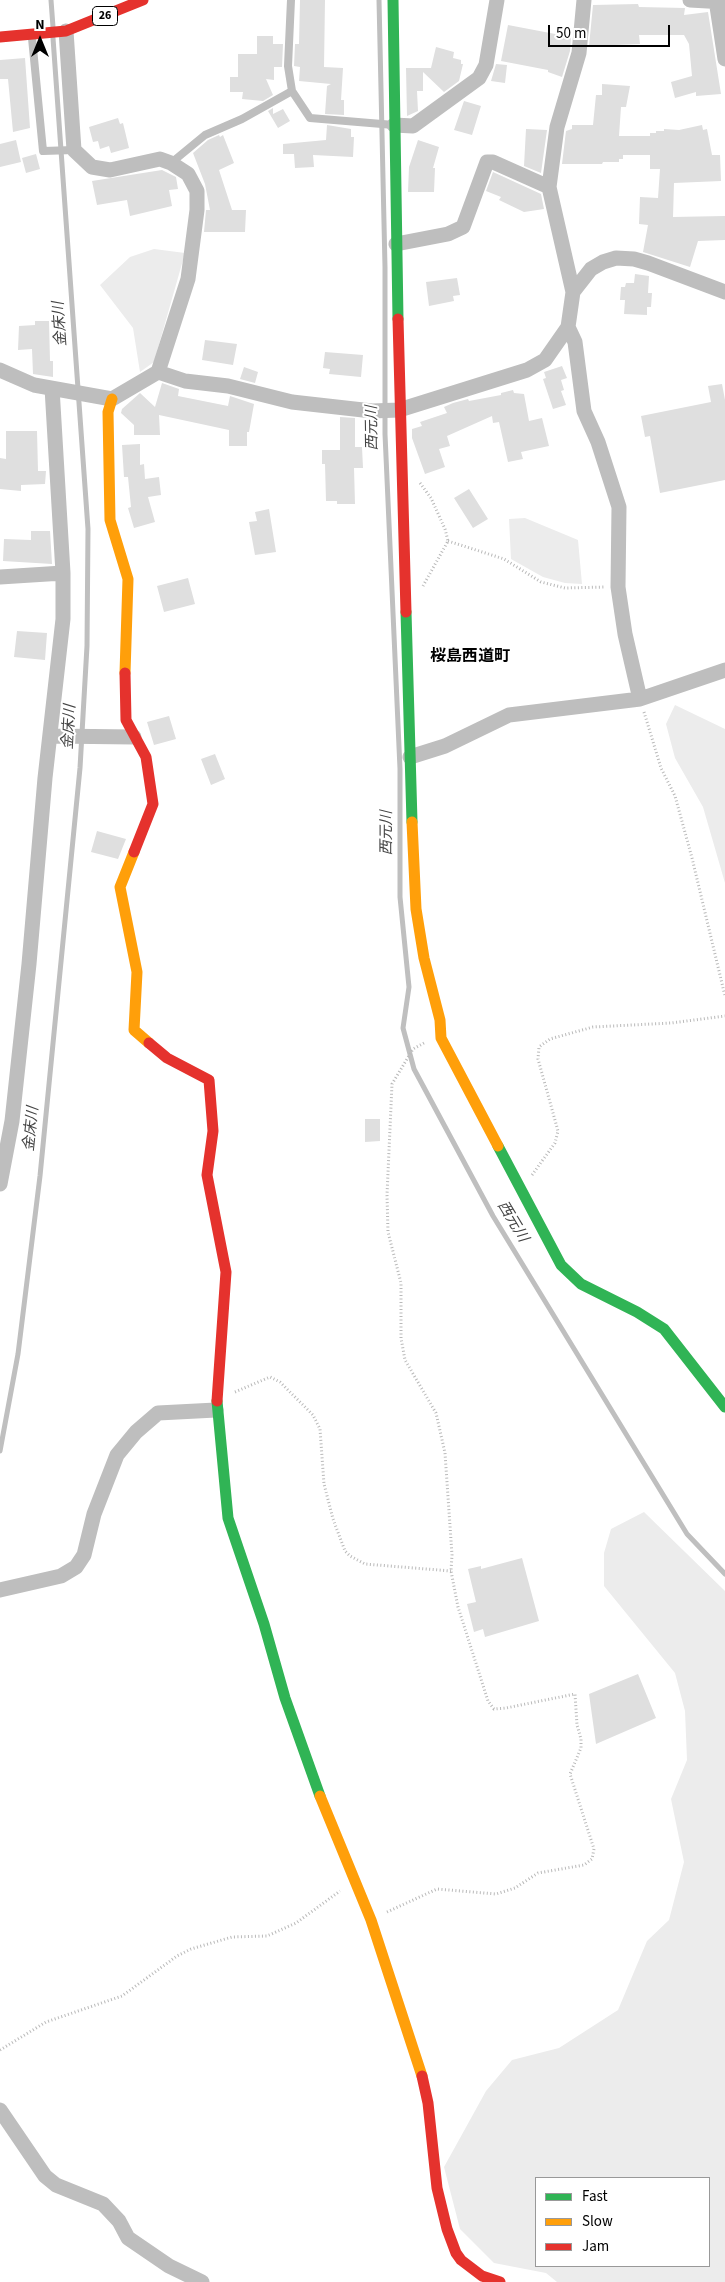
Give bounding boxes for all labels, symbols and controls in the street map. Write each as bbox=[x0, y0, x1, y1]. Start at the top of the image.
road number: 26 bbox=[92, 7, 118, 26]
north arrow bbox=[15, 15, 65, 65]
text: N bbox=[35, 15, 45, 35]
scale bar bbox=[550, 15, 672, 47]
text: 50 m bbox=[556, 23, 586, 44]
water label: 金床川 bbox=[50, 301, 72, 347]
water label: 西元川 bbox=[364, 405, 382, 451]
district label: 桜島西道町 bbox=[430, 647, 510, 667]
water label: 金床川 bbox=[60, 704, 80, 750]
water label: 西元川 bbox=[379, 811, 397, 855]
water label: 金床川 bbox=[21, 1106, 43, 1152]
water label: 西元川 bbox=[493, 1198, 531, 1246]
legend bbox=[535, 2177, 710, 2267]
text: Fast bbox=[582, 2186, 608, 2207]
text: Slow bbox=[582, 2211, 613, 2232]
text: Jam bbox=[582, 2236, 609, 2257]

